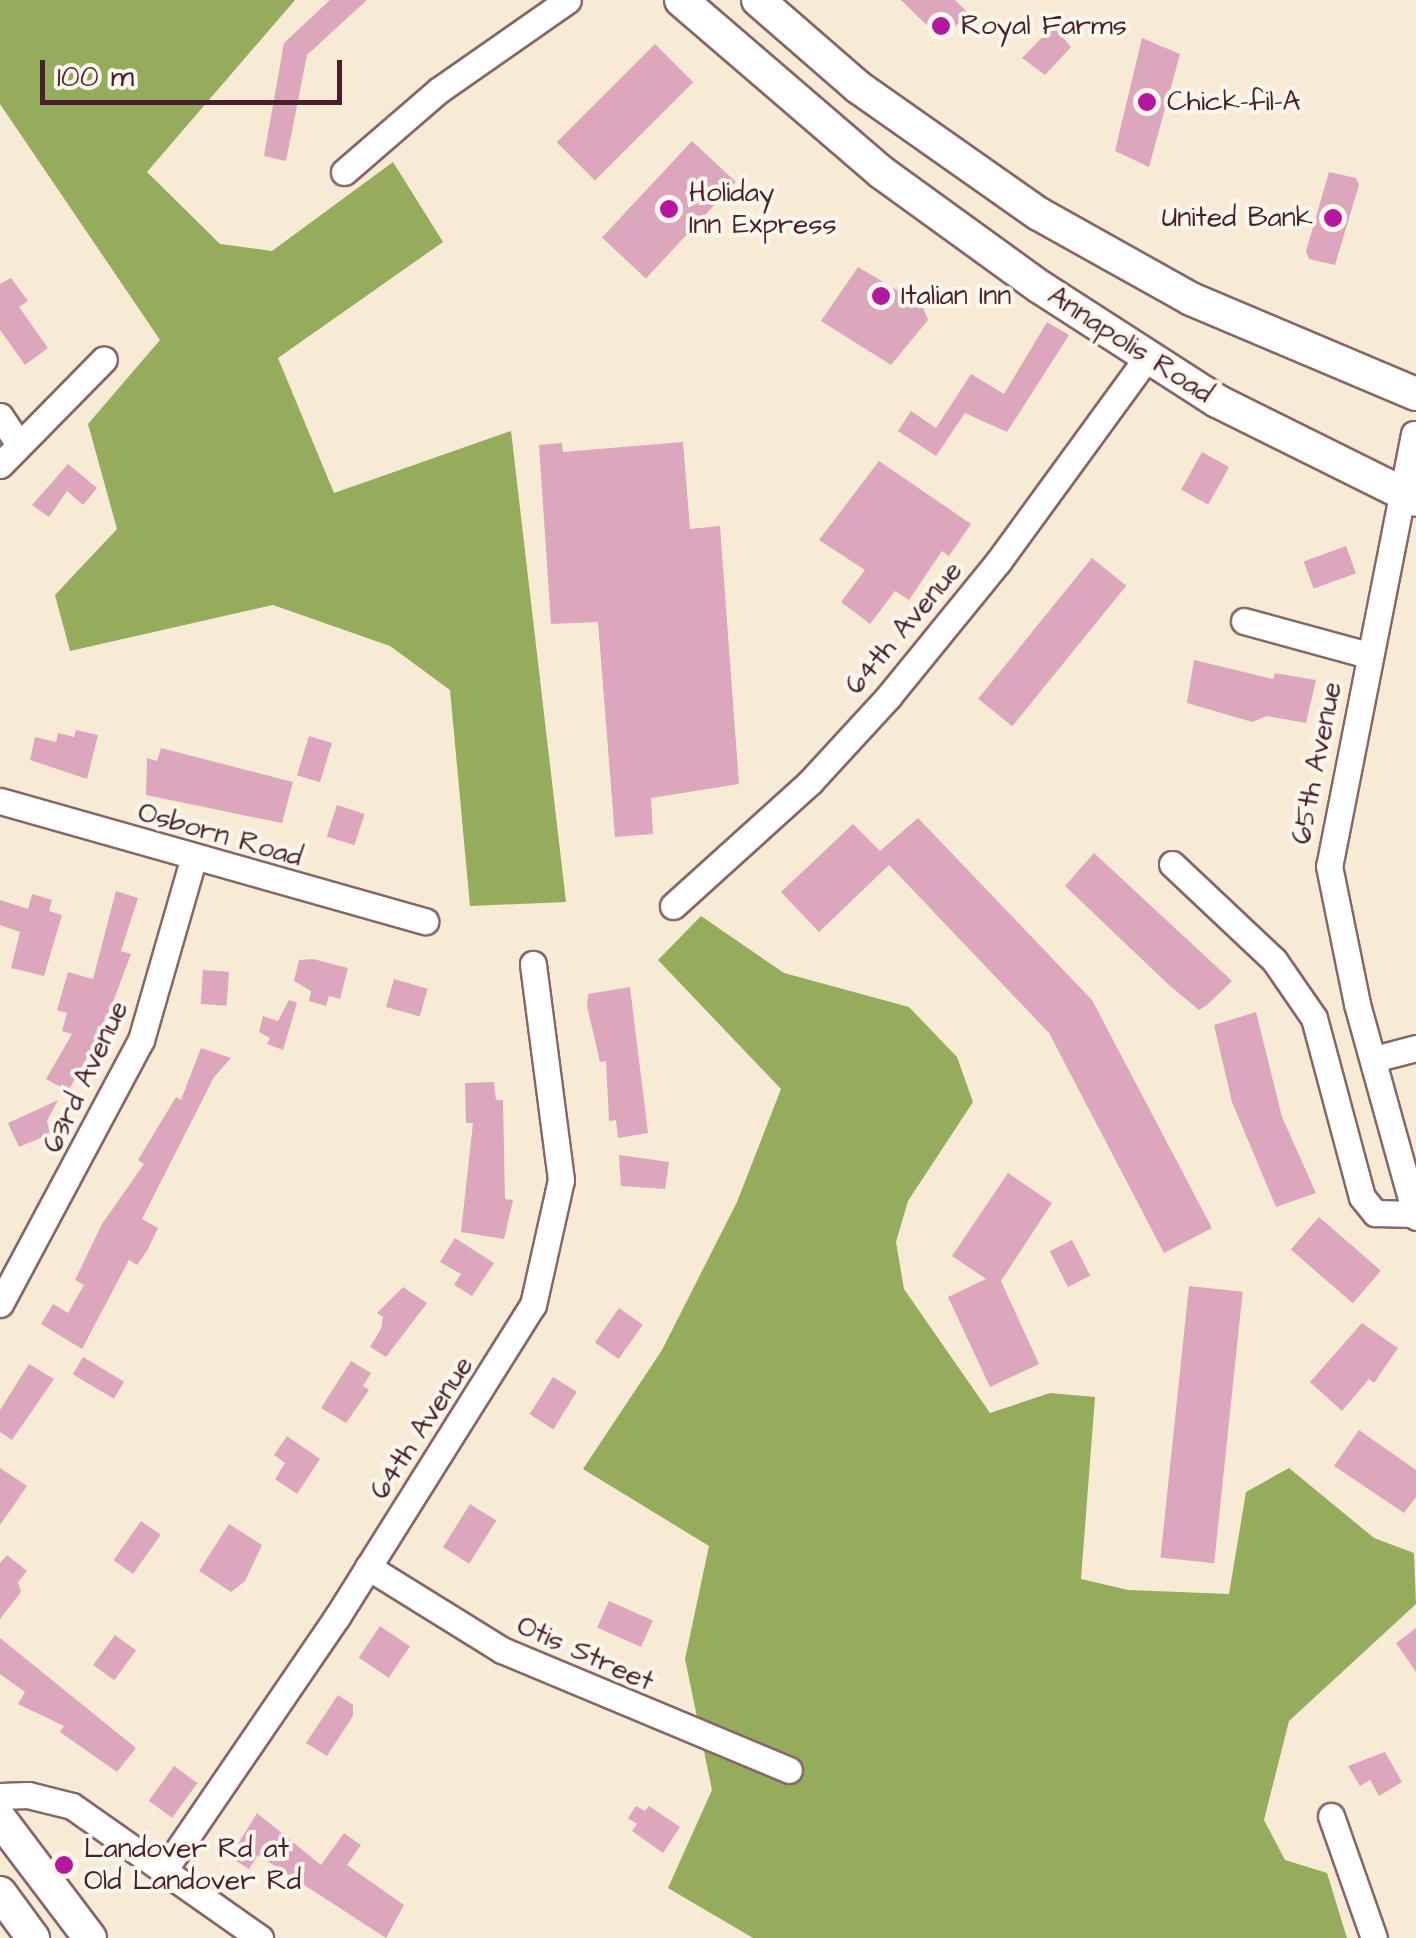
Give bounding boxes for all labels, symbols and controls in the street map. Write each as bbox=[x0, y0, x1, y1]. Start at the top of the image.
place label: Royal Farms bbox=[961, 9, 1127, 43]
marker: Royal Farms bbox=[930, 15, 952, 37]
scale bar bbox=[45, 40, 348, 102]
text: 100 m bbox=[57, 56, 134, 98]
place label: Chick-fil-A bbox=[1167, 85, 1300, 119]
marker: Chick-fil-A bbox=[1136, 91, 1158, 113]
place label: Holiday Inn Express bbox=[689, 176, 836, 242]
marker: Holiday Inn Express bbox=[658, 198, 680, 220]
place label: United Bank bbox=[1162, 201, 1313, 235]
marker: United Bank bbox=[1322, 207, 1344, 229]
place label: Italian Inn bbox=[901, 279, 1011, 313]
street label: Annapolis Road bbox=[1041, 279, 1219, 411]
marker: Italian Inn bbox=[870, 285, 892, 307]
street label: 64th Avenue bbox=[838, 554, 970, 702]
street label: 65th Avenue bbox=[1285, 679, 1349, 847]
street label: Osborn Road bbox=[134, 796, 306, 874]
street label: 63rd Avenue bbox=[36, 996, 136, 1158]
street label: 64th Avenue bbox=[363, 1350, 481, 1506]
street label: Otis Street bbox=[511, 1609, 659, 1699]
place label: Landover Rd at Old Landover Rd bbox=[84, 1832, 301, 1898]
marker: Landover Rd at Old Landover Rd bbox=[53, 1854, 75, 1876]

